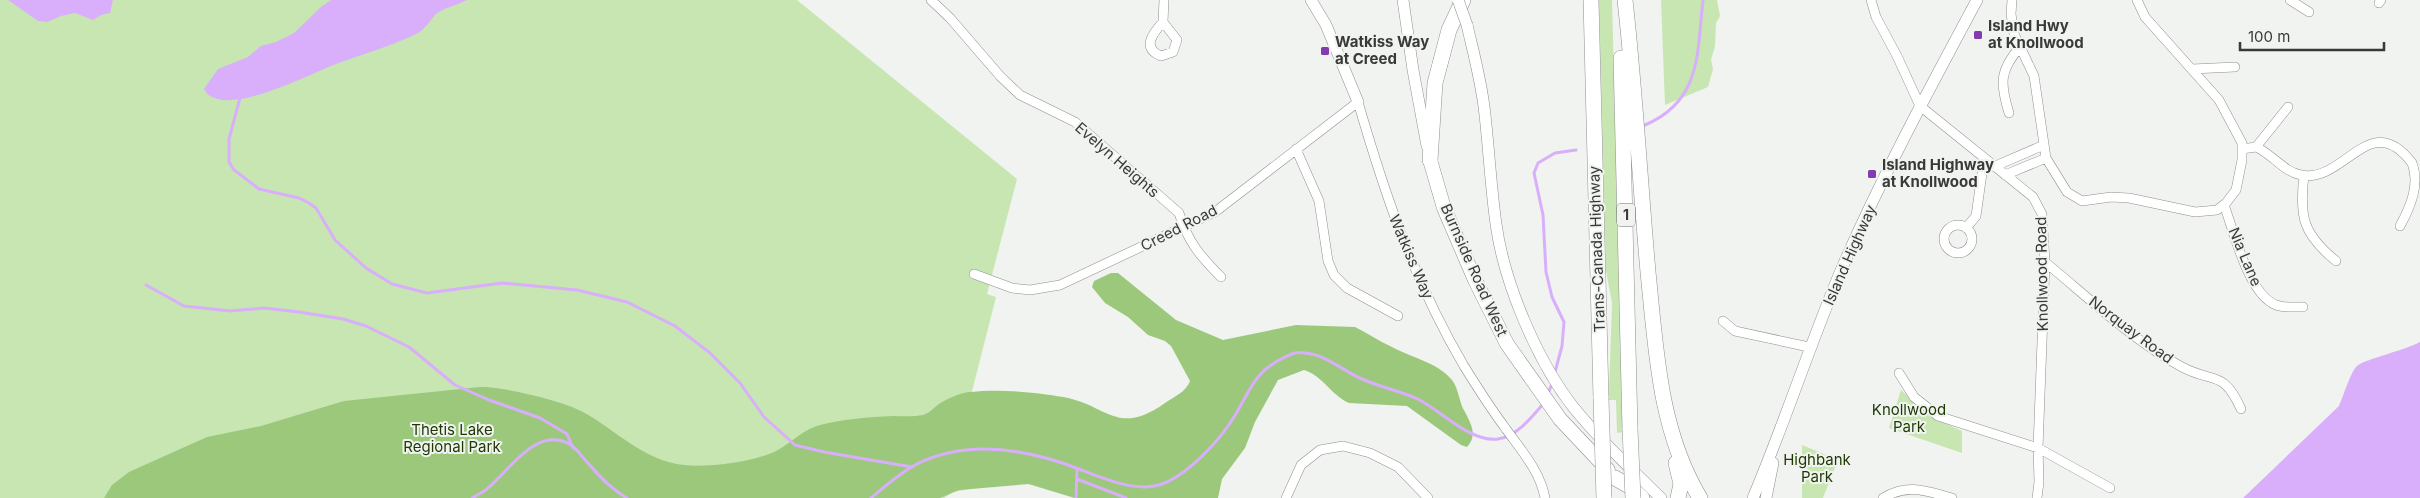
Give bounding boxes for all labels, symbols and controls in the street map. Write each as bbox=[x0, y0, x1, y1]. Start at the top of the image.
place label: Island Hwy at Knollwood bbox=[1988, 16, 2084, 52]
scale bar bbox=[2240, 20, 2384, 52]
text: 100 m bbox=[2248, 27, 2290, 46]
marker: Island Hwy at Knollwood bbox=[1972, 29, 1984, 41]
place label: Watkiss Way at Creed bbox=[1335, 32, 1429, 68]
marker: Watkiss Way at Creed bbox=[1319, 45, 1331, 57]
street label: Evelyn Heights bbox=[1071, 118, 1163, 201]
place label: Island Highway at Knollwood bbox=[1882, 155, 1994, 191]
street label: Trans-Canada Highway bbox=[1584, 165, 1609, 333]
marker: Island Highway at Knollwood bbox=[1866, 168, 1878, 180]
street label: Creed Road bbox=[1137, 200, 1220, 255]
street label: Burnside Road West bbox=[1437, 201, 1512, 339]
street label: Island Highway bbox=[1819, 201, 1880, 308]
road number: 1 bbox=[1617, 204, 1635, 226]
street label: Watkiss Way bbox=[1385, 212, 1438, 302]
street label: Knollwood Road bbox=[2031, 216, 2052, 332]
street label: Nia Lane bbox=[2225, 225, 2266, 289]
street label: Norquay Road bbox=[2085, 292, 2177, 368]
park label: Knollwood Park bbox=[1872, 400, 1946, 436]
park label: Thetis Lake Regional Park bbox=[403, 420, 501, 456]
park label: Highbank Park bbox=[1783, 450, 1852, 486]

